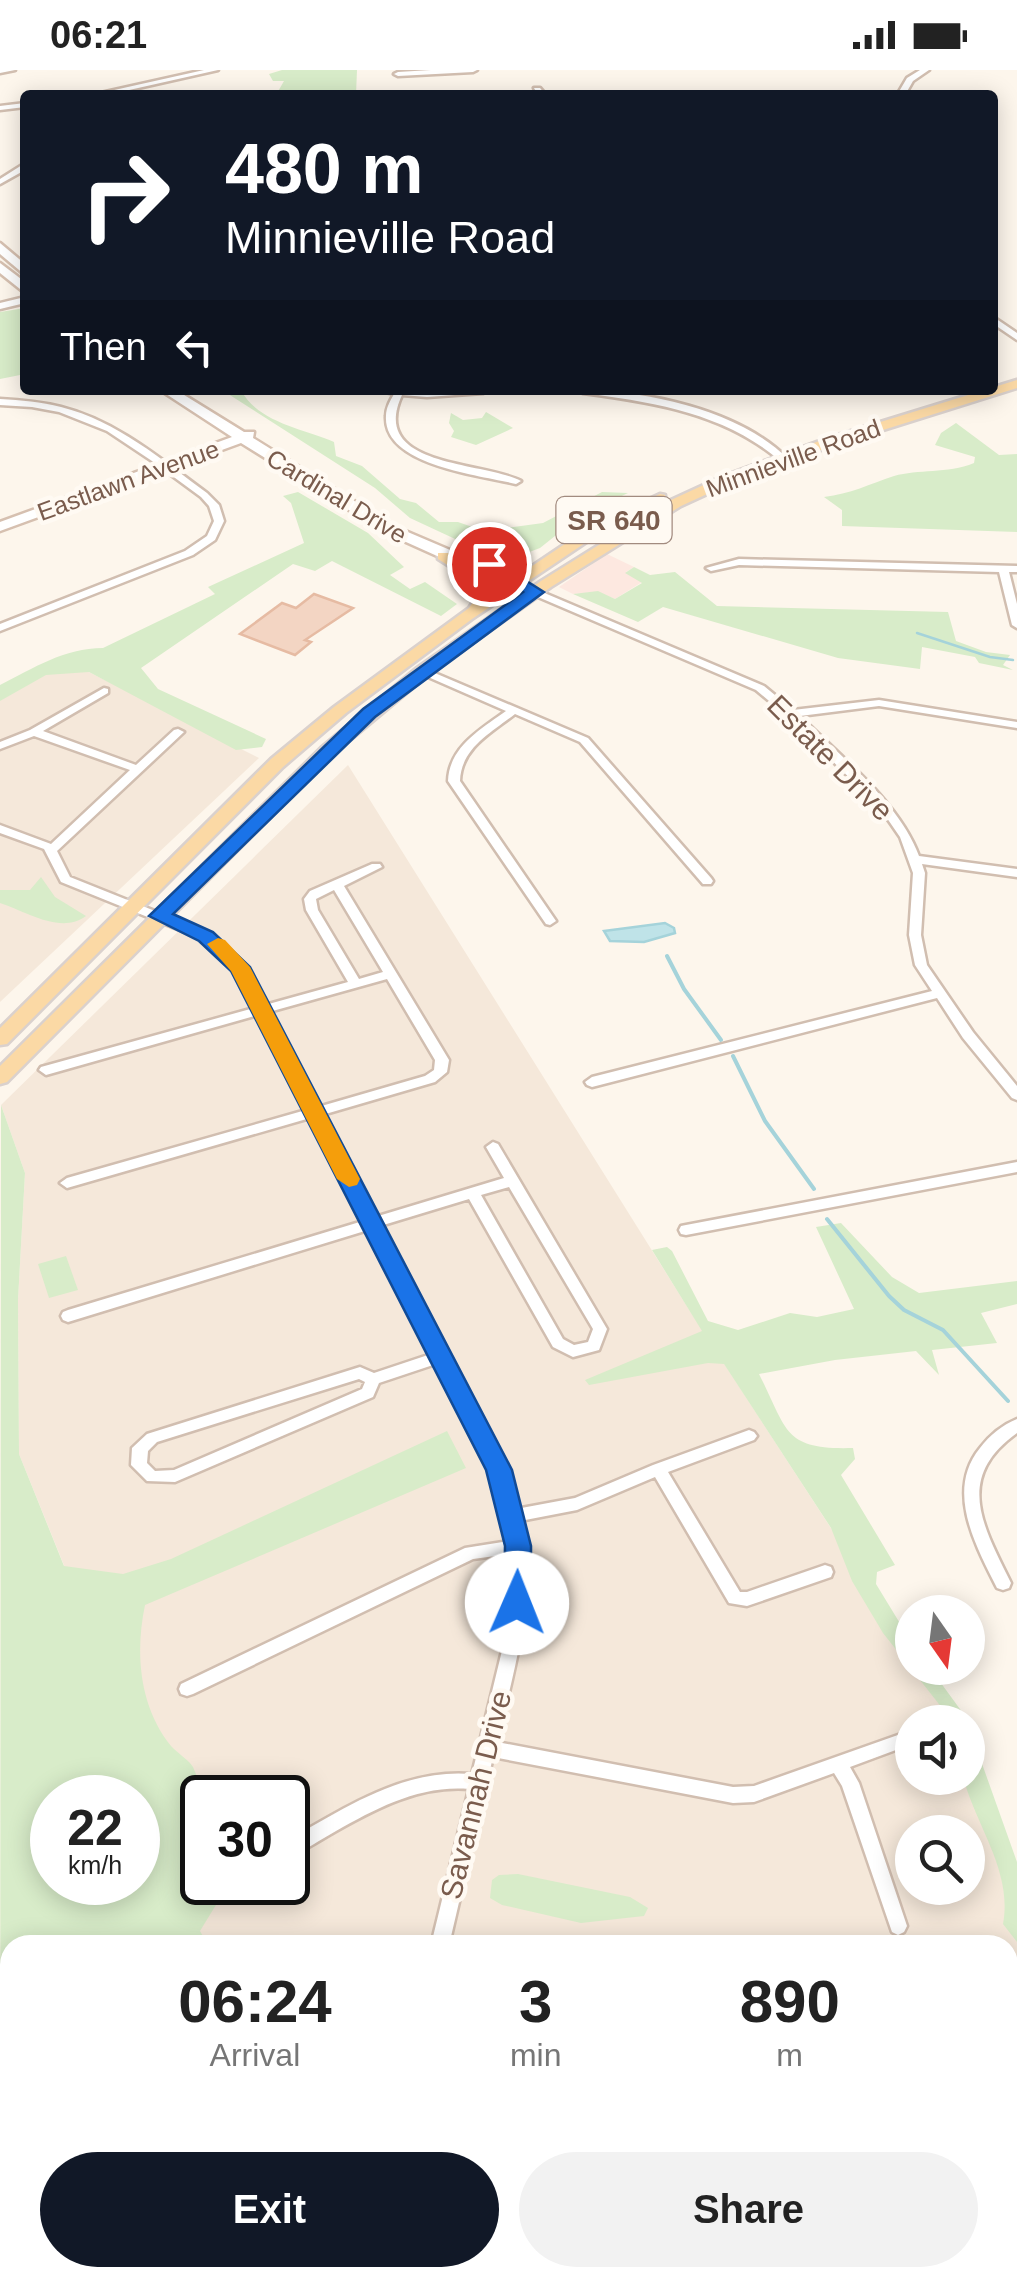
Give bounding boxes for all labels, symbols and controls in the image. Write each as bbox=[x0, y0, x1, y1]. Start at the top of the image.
text: 06:21 bbox=[50, 14, 147, 56]
icon: right bbox=[60, 130, 190, 260]
text: 480 m bbox=[225, 130, 423, 208]
text: Minnieville Road bbox=[225, 212, 555, 263]
icon: left bbox=[167, 320, 222, 375]
text: Then bbox=[60, 326, 147, 368]
street label: Minnieville Road bbox=[702, 413, 884, 503]
street label: Eastlawn Avenue bbox=[33, 434, 223, 526]
street label: Cardinal Drive bbox=[262, 443, 412, 549]
road number: SR 640 bbox=[556, 497, 672, 543]
pin bbox=[447, 522, 532, 607]
icon: arrive bbox=[462, 537, 517, 592]
street label: Estate Drive bbox=[761, 688, 900, 827]
position arrow bbox=[465, 1551, 569, 1655]
north arrow bbox=[895, 1595, 985, 1685]
map controls bbox=[895, 1595, 985, 1905]
street label: Savannah Drive bbox=[434, 1687, 517, 1902]
button: sound bbox=[895, 1705, 985, 1795]
speed limit sign: 30 bbox=[180, 1775, 310, 1905]
text: 22 bbox=[67, 1800, 123, 1856]
button: search bbox=[895, 1815, 985, 1905]
text: km/h bbox=[68, 1851, 122, 1879]
text: 06:24 bbox=[178, 1968, 332, 2035]
text: 3 bbox=[519, 1968, 552, 2035]
text: 890 bbox=[740, 1968, 840, 2035]
text: Arrival bbox=[210, 2037, 300, 2073]
text: min bbox=[510, 2037, 561, 2073]
text: m bbox=[776, 2037, 803, 2073]
button: Exit bbox=[40, 2152, 499, 2267]
button: Share bbox=[519, 2152, 978, 2267]

